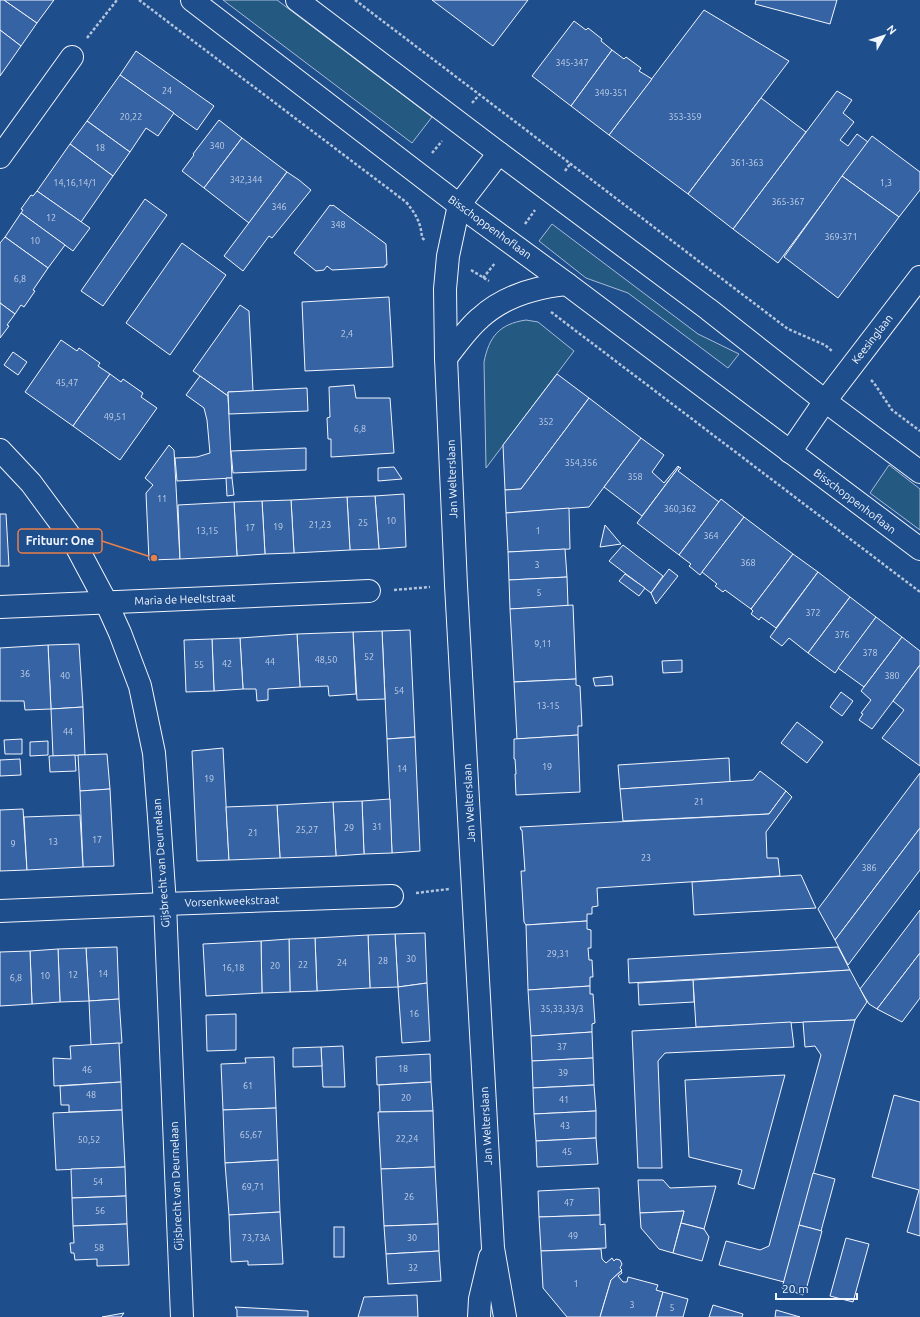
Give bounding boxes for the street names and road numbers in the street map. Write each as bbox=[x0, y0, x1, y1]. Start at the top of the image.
street label: Bisschoppenhoflaan bbox=[446, 193, 534, 261]
street label: Keesinglaan bbox=[849, 312, 895, 366]
street label: Jan Welterslaan bbox=[445, 439, 459, 519]
street label: Bisschoppenhoflaan bbox=[812, 466, 898, 536]
street label: Maria de Heeltstraat bbox=[134, 591, 236, 607]
street label: Jan Welterslaan bbox=[461, 763, 477, 843]
street label: Gijsbrecht van Deurnelaan bbox=[151, 798, 171, 928]
street label: Vorsenkweekstraat bbox=[184, 893, 280, 909]
street label: Jan Welterslaan bbox=[478, 1086, 494, 1166]
street label: Gijsbrecht van Deurnelaan bbox=[168, 1121, 184, 1251]

